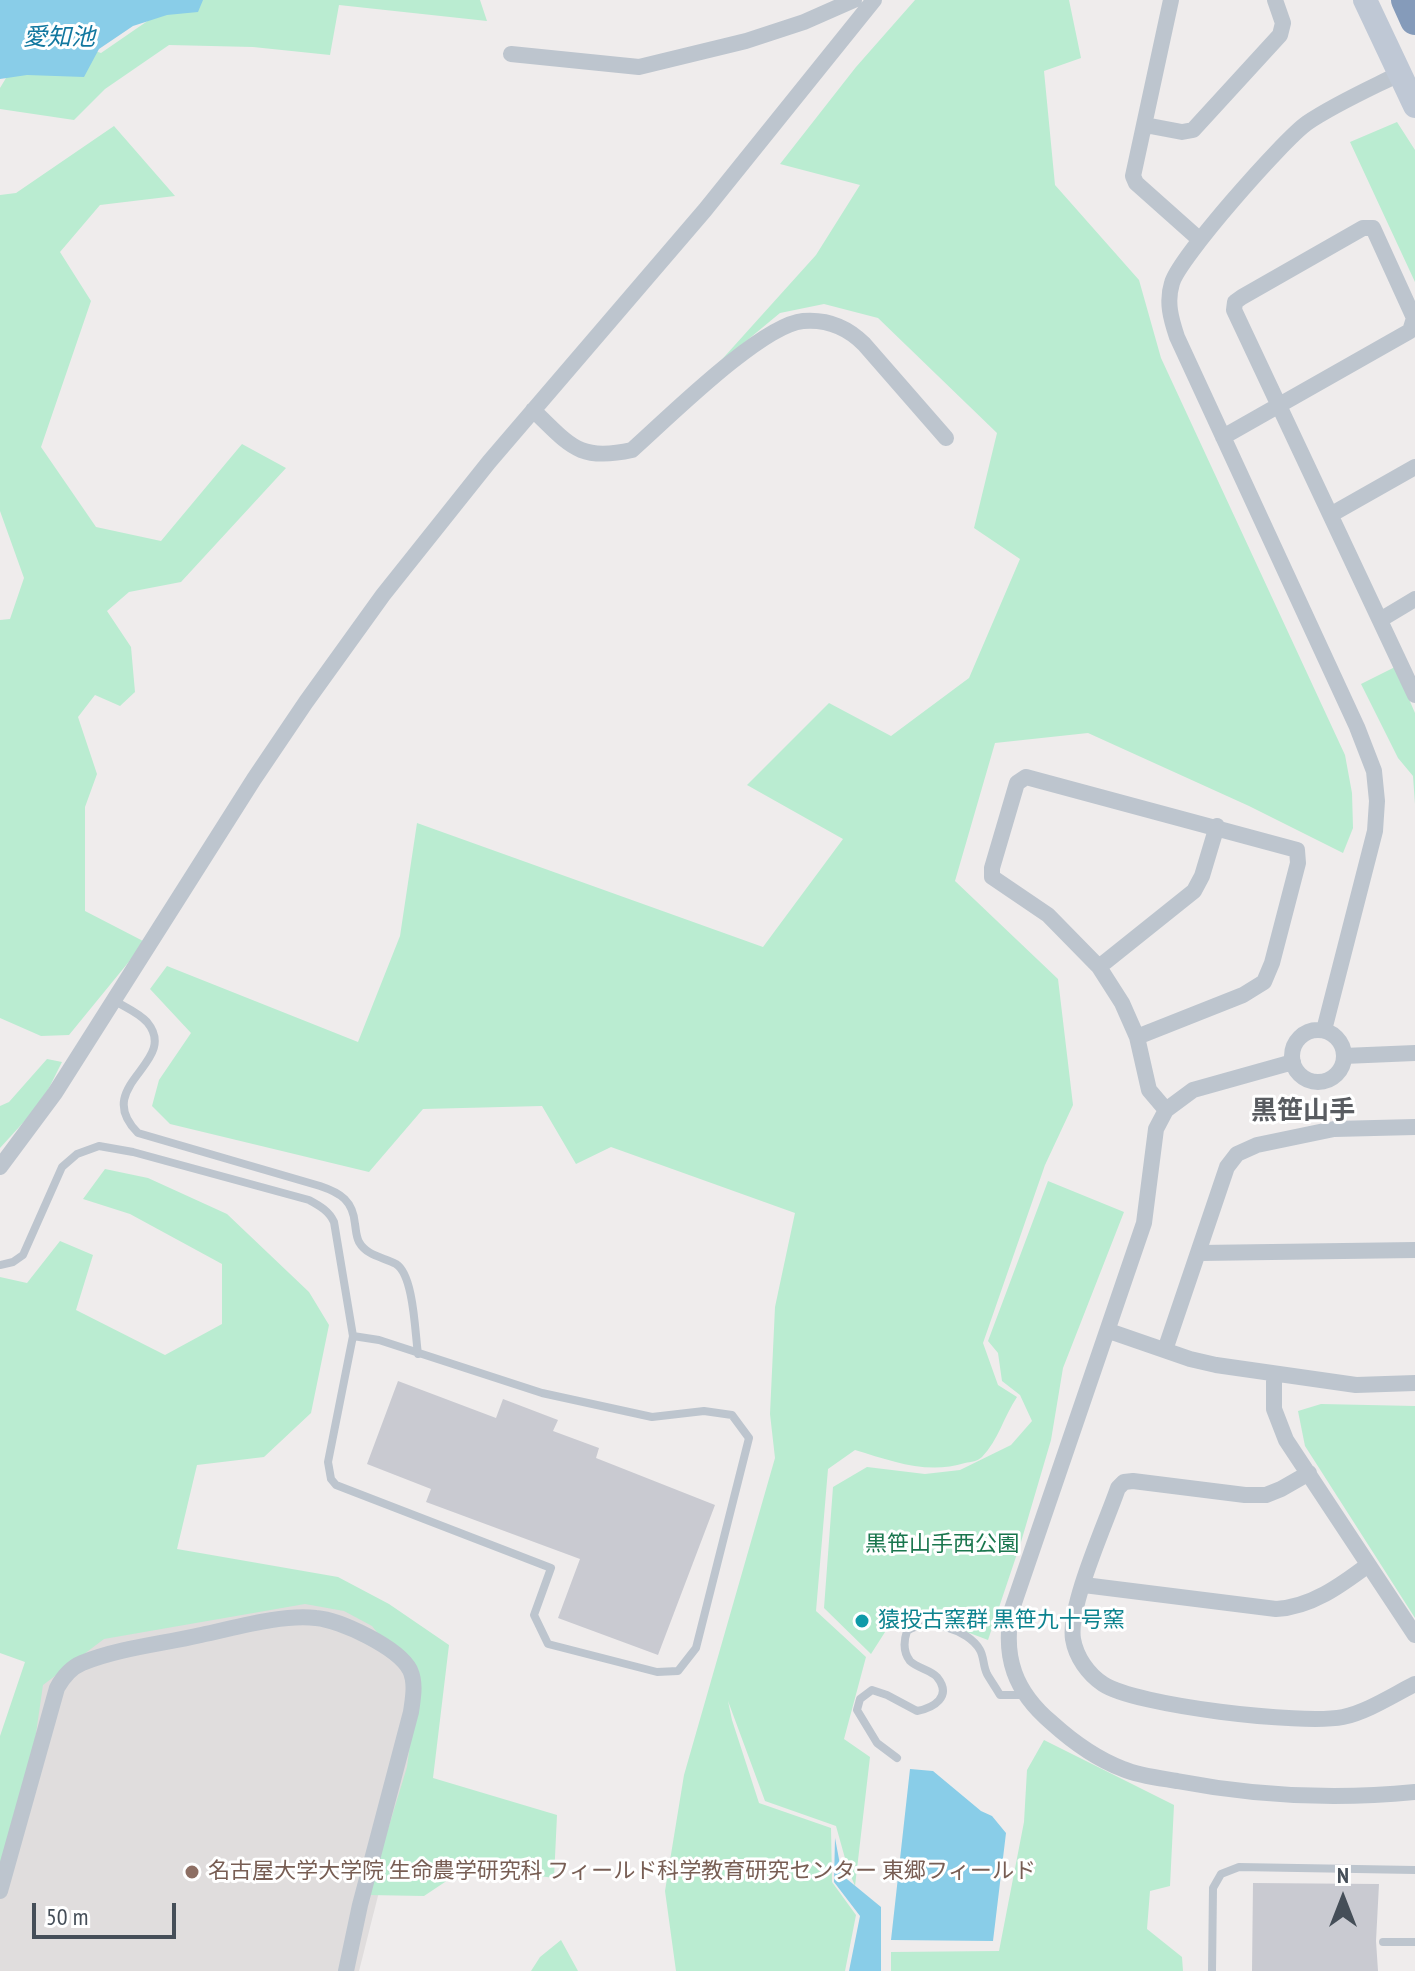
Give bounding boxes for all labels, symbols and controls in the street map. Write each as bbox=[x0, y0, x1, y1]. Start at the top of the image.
water label: 愛知池 bbox=[23, 24, 95, 52]
district label: 黒笹山手 bbox=[1251, 1096, 1355, 1128]
park label: 黒笹山手西公園 bbox=[865, 1532, 1019, 1558]
place label: 猿投古窯群 黒笹九十号窯 bbox=[878, 1608, 1125, 1634]
marker: 猿投古窯群 黒笹九十号窯 bbox=[853, 1612, 871, 1630]
place label: 名古屋大学大学院 生命農学研究科 フィールド科学教育研究センター 東郷フィールド bbox=[208, 1859, 1036, 1885]
north arrow bbox=[1303, 1859, 1383, 1939]
text: N bbox=[1337, 1861, 1349, 1889]
marker: 名古屋大学大学院 生命農学研究科 フィールド科学教育研究センター 東郷フィールド bbox=[183, 1863, 201, 1881]
scale bar bbox=[36, 1887, 180, 1937]
text: 50 m bbox=[46, 1901, 88, 1932]

